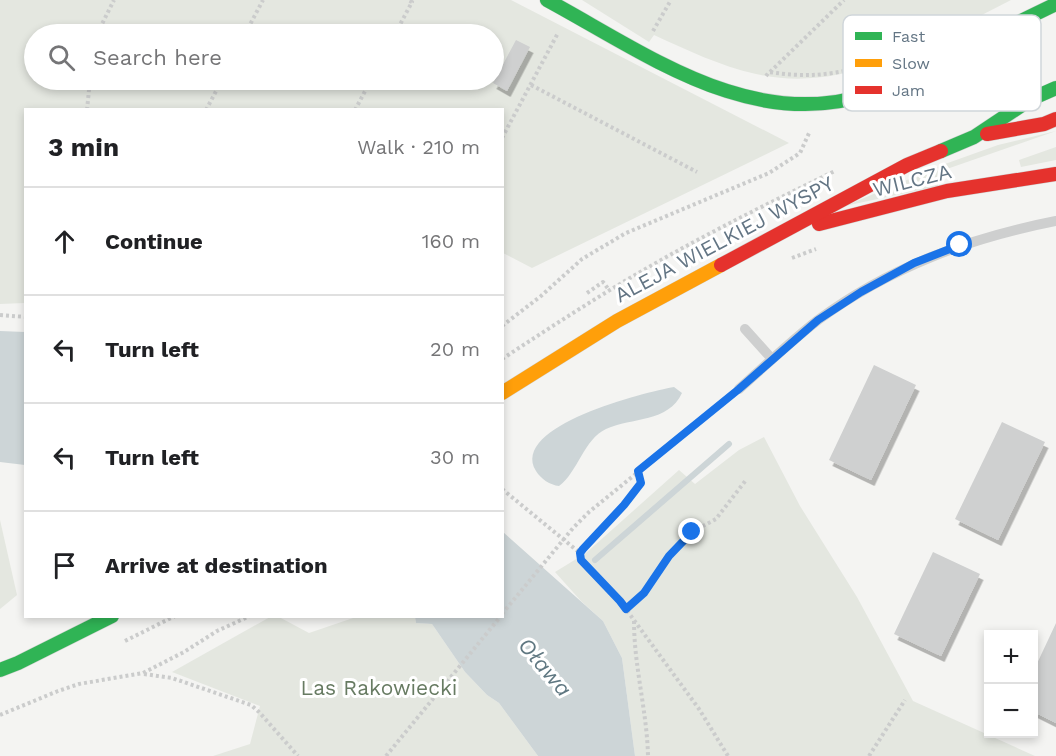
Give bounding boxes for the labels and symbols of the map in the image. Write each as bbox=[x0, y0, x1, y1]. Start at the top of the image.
legend bbox=[843, 15, 1041, 111]
text: Fast bbox=[892, 27, 925, 46]
text: Slow bbox=[892, 54, 930, 73]
text: Jam bbox=[892, 81, 925, 100]
street label: WILCZA bbox=[870, 158, 954, 202]
street label: ALEJA WIELKIEJ WYSPY bbox=[610, 171, 838, 307]
route start bbox=[946, 231, 972, 257]
route end bbox=[678, 518, 704, 544]
water label: Oława bbox=[513, 633, 577, 701]
park label: Las Rakowiecki bbox=[301, 675, 457, 700]

